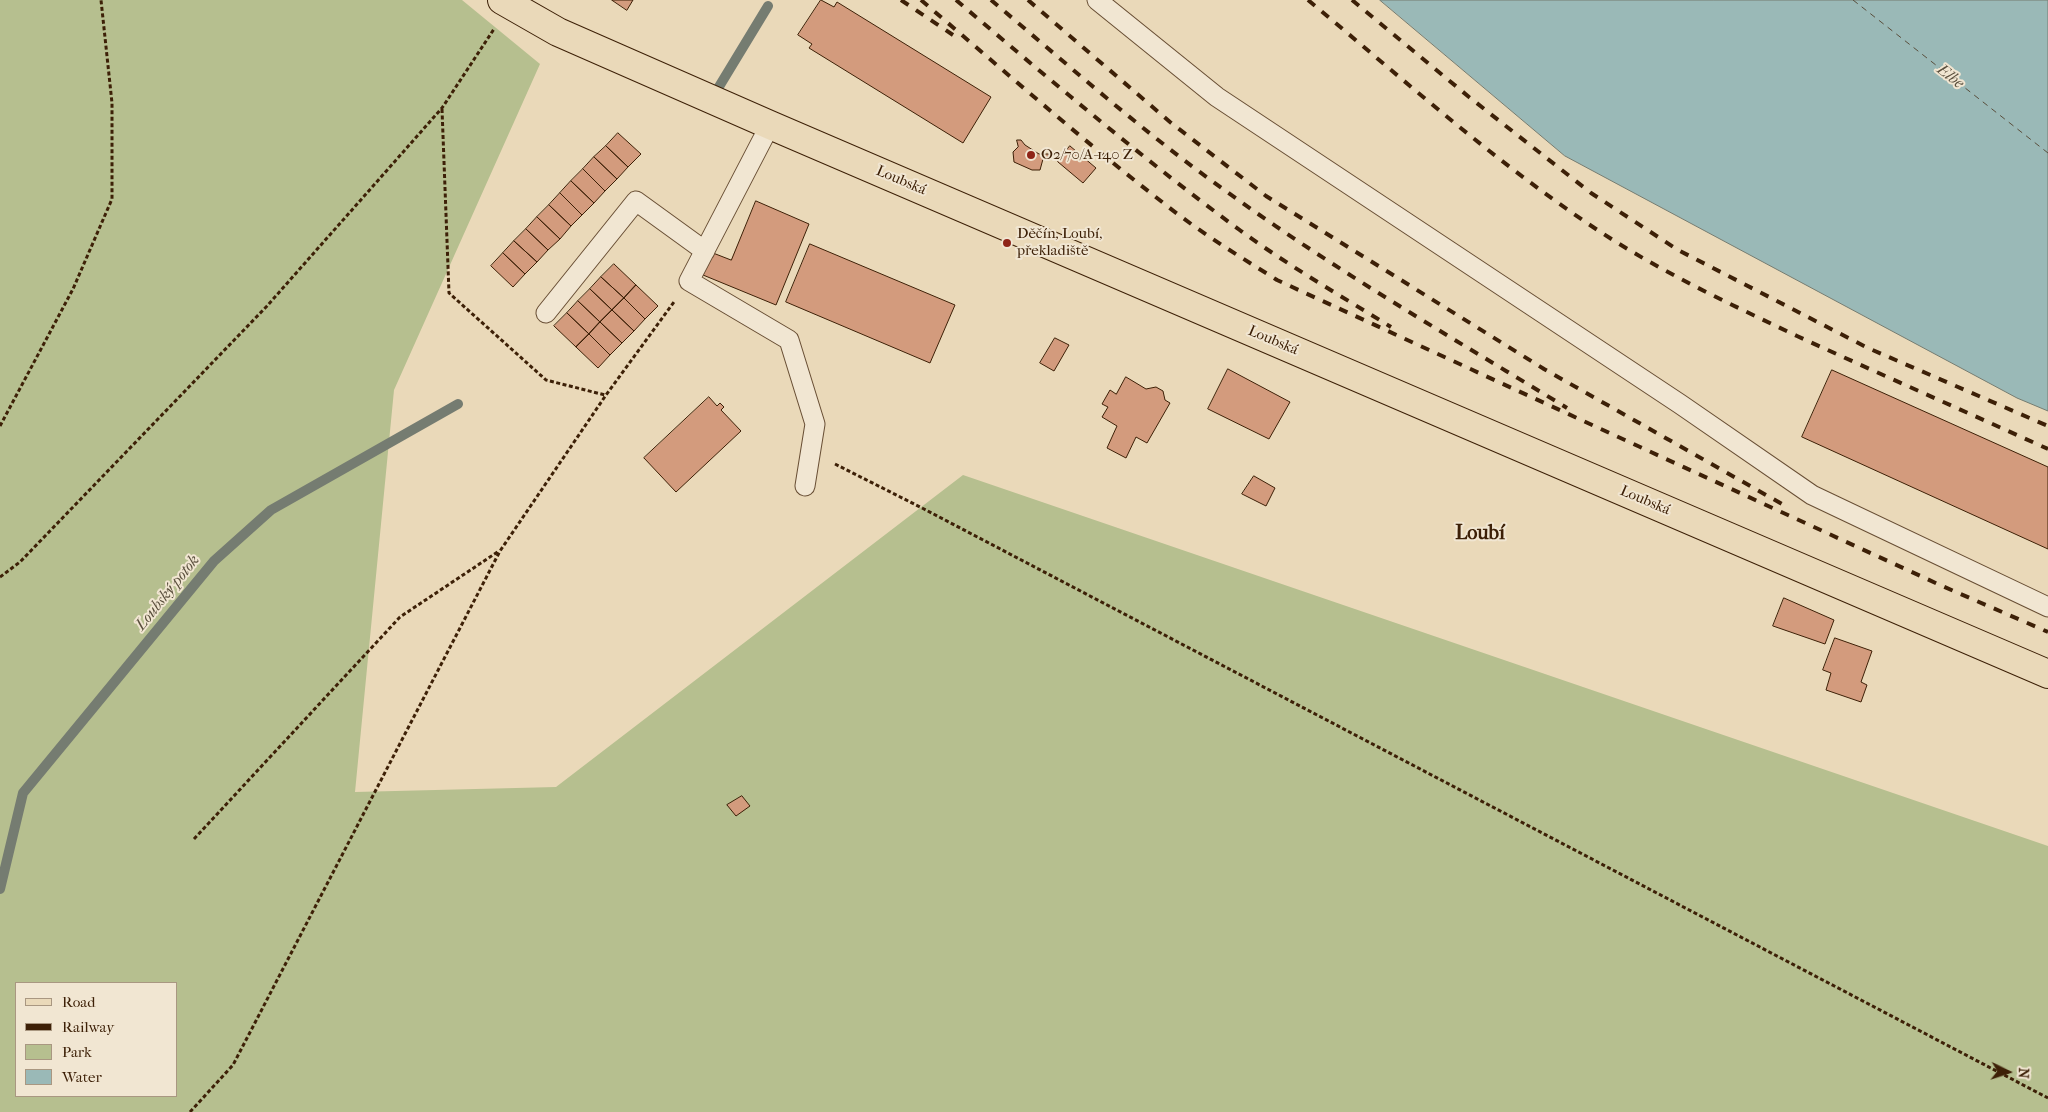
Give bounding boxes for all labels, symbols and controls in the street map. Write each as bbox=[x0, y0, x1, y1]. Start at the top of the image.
water label: Elbe bbox=[1933, 61, 1967, 93]
place label: O2/70/A-140 Z bbox=[1041, 146, 1133, 164]
marker: O2/70/A-140 Z bbox=[1025, 149, 1037, 161]
street label: Loubská bbox=[873, 162, 929, 200]
place label: Děčín, Loubí, překladiště bbox=[1017, 225, 1102, 260]
marker: Děčín, Loubí, překladiště bbox=[1001, 237, 1013, 249]
street label: Loubská bbox=[1245, 322, 1301, 360]
street label: Loubská bbox=[1617, 482, 1673, 520]
district label: Loubí bbox=[1455, 522, 1505, 546]
water label: Loubský potok bbox=[132, 552, 204, 634]
legend bbox=[15, 982, 178, 1097]
text: Road bbox=[62, 993, 95, 1011]
text: Railway bbox=[62, 1018, 114, 1036]
text: Park bbox=[62, 1043, 92, 1061]
north arrow bbox=[1983, 1047, 2033, 1097]
text: N bbox=[2015, 1067, 2032, 1079]
text: Water bbox=[62, 1068, 102, 1086]

